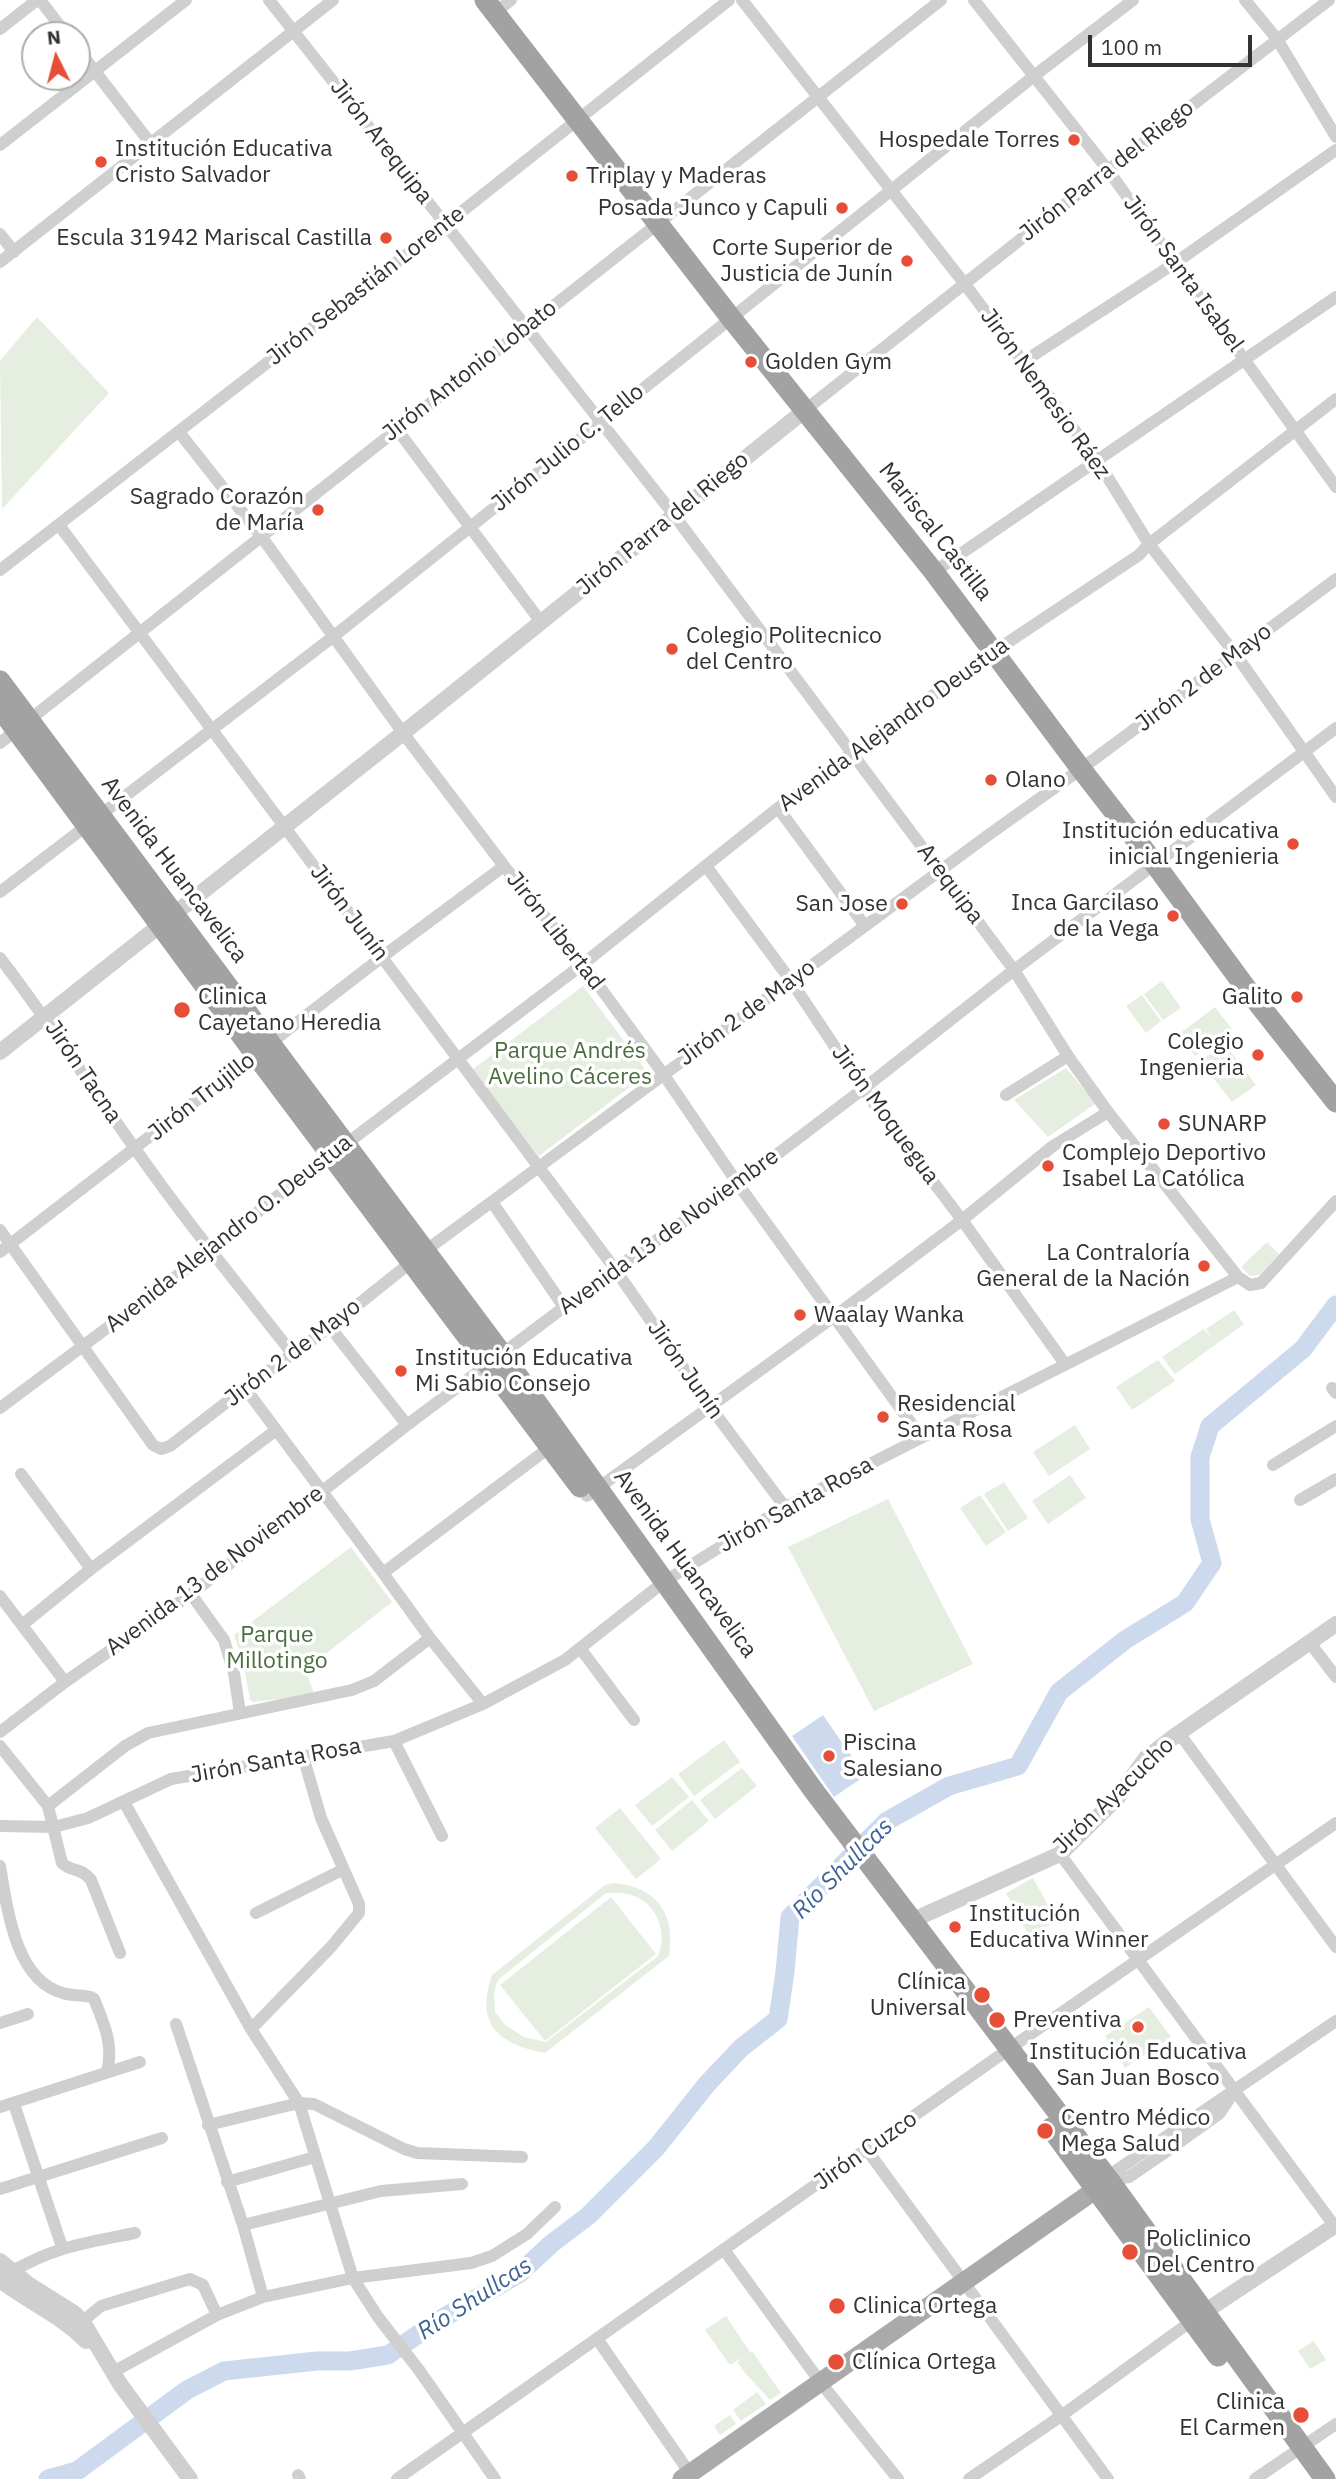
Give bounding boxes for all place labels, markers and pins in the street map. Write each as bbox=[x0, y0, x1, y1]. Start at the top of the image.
place label: Hospedale Torres bbox=[879, 126, 1060, 154]
marker: Hospedale Torres bbox=[1066, 132, 1082, 148]
place label: Institución Educativa Cristo Salvador bbox=[115, 135, 333, 189]
marker: Institución Educativa Cristo Salvador bbox=[93, 154, 109, 170]
place label: Triplay y Maderas bbox=[586, 162, 767, 190]
marker: Triplay y Maderas bbox=[564, 168, 580, 184]
place label: Posada Junco y Capuli bbox=[598, 194, 828, 222]
marker: Posada Junco y Capuli bbox=[834, 200, 850, 216]
place label: Escula 31942 Mariscal Castilla bbox=[56, 224, 372, 252]
marker: Escula 31942 Mariscal Castilla bbox=[378, 230, 394, 246]
place label: Corte Superior de Justicia de Junín bbox=[712, 234, 893, 288]
marker: Corte Superior de Justicia de Junín bbox=[899, 253, 915, 269]
place label: Golden Gym bbox=[765, 348, 892, 376]
marker: Golden Gym bbox=[743, 354, 759, 370]
place label: Sagrado Corazón de María bbox=[130, 483, 304, 537]
marker: Sagrado Corazón de María bbox=[310, 502, 326, 518]
place label: Colegio Politecnico del Centro bbox=[686, 622, 882, 676]
marker: Colegio Politecnico del Centro bbox=[664, 641, 680, 657]
place label: Olano bbox=[1005, 766, 1066, 794]
marker: Olano bbox=[983, 772, 999, 788]
place label: Institución educativa inicial Ingenieria bbox=[1062, 817, 1279, 871]
marker: Institución educativa inicial Ingenieria bbox=[1285, 836, 1301, 852]
place label: Inca Garcilaso de la Vega bbox=[1011, 889, 1159, 943]
place label: San Jose bbox=[795, 890, 888, 918]
marker: San Jose bbox=[894, 896, 910, 912]
marker: Inca Garcilaso de la Vega bbox=[1165, 908, 1181, 924]
place label: Clinica Cayetano Heredia bbox=[198, 983, 381, 1037]
place label: Galito bbox=[1222, 983, 1283, 1011]
marker: Galito bbox=[1289, 989, 1305, 1005]
marker: Clinica Cayetano Heredia bbox=[172, 1000, 192, 1020]
place label: Colegio Ingenieria bbox=[1139, 1028, 1244, 1082]
marker: Colegio Ingenieria bbox=[1250, 1047, 1266, 1063]
place label: SUNARP bbox=[1178, 1110, 1267, 1138]
marker: SUNARP bbox=[1156, 1116, 1172, 1132]
place label: Complejo Deportivo Isabel La Católica bbox=[1062, 1139, 1266, 1193]
marker: Complejo Deportivo Isabel La Católica bbox=[1040, 1158, 1056, 1174]
place label: La Contraloría General de la Nación bbox=[976, 1239, 1190, 1293]
marker: La Contraloría General de la Nación bbox=[1196, 1258, 1212, 1274]
place label: Waalay Wanka bbox=[814, 1301, 964, 1329]
marker: Waalay Wanka bbox=[792, 1307, 808, 1323]
place label: Institución Educativa Mi Sabio Consejo bbox=[415, 1344, 633, 1398]
marker: Institución Educativa Mi Sabio Consejo bbox=[393, 1363, 409, 1379]
place label: Residencial Santa Rosa bbox=[897, 1390, 1016, 1444]
marker: Residencial Santa Rosa bbox=[875, 1409, 891, 1425]
place label: Piscina Salesiano bbox=[843, 1729, 943, 1783]
marker: Piscina Salesiano bbox=[821, 1748, 837, 1764]
place label: Institución Educativa Winner bbox=[969, 1900, 1149, 1954]
marker: Institución Educativa Winner bbox=[947, 1919, 963, 1935]
place label: Clínica Universal bbox=[870, 1968, 966, 2022]
marker: Clínica Universal bbox=[972, 1985, 992, 2005]
place label: Preventiva bbox=[1013, 2006, 1122, 2034]
marker: Preventiva bbox=[987, 2010, 1007, 2030]
marker: Institución Educativa San Juan Bosco bbox=[1130, 2019, 1146, 2035]
place label: Institución Educativa San Juan Bosco bbox=[1029, 2038, 1247, 2092]
place label: Centro Médico Mega Salud bbox=[1061, 2104, 1210, 2158]
marker: Centro Médico Mega Salud bbox=[1035, 2121, 1055, 2141]
place label: Policlinico Del Centro bbox=[1146, 2225, 1255, 2279]
marker: Policlinico Del Centro bbox=[1120, 2242, 1140, 2262]
place label: Clinica Ortega bbox=[853, 2292, 997, 2320]
marker: Clinica Ortega bbox=[827, 2296, 847, 2316]
place label: Clínica Ortega bbox=[852, 2348, 996, 2376]
marker: Clínica Ortega bbox=[826, 2352, 846, 2372]
place label: Clinica El Carmen bbox=[1179, 2388, 1285, 2442]
marker: Clinica El Carmen bbox=[1291, 2405, 1311, 2425]

